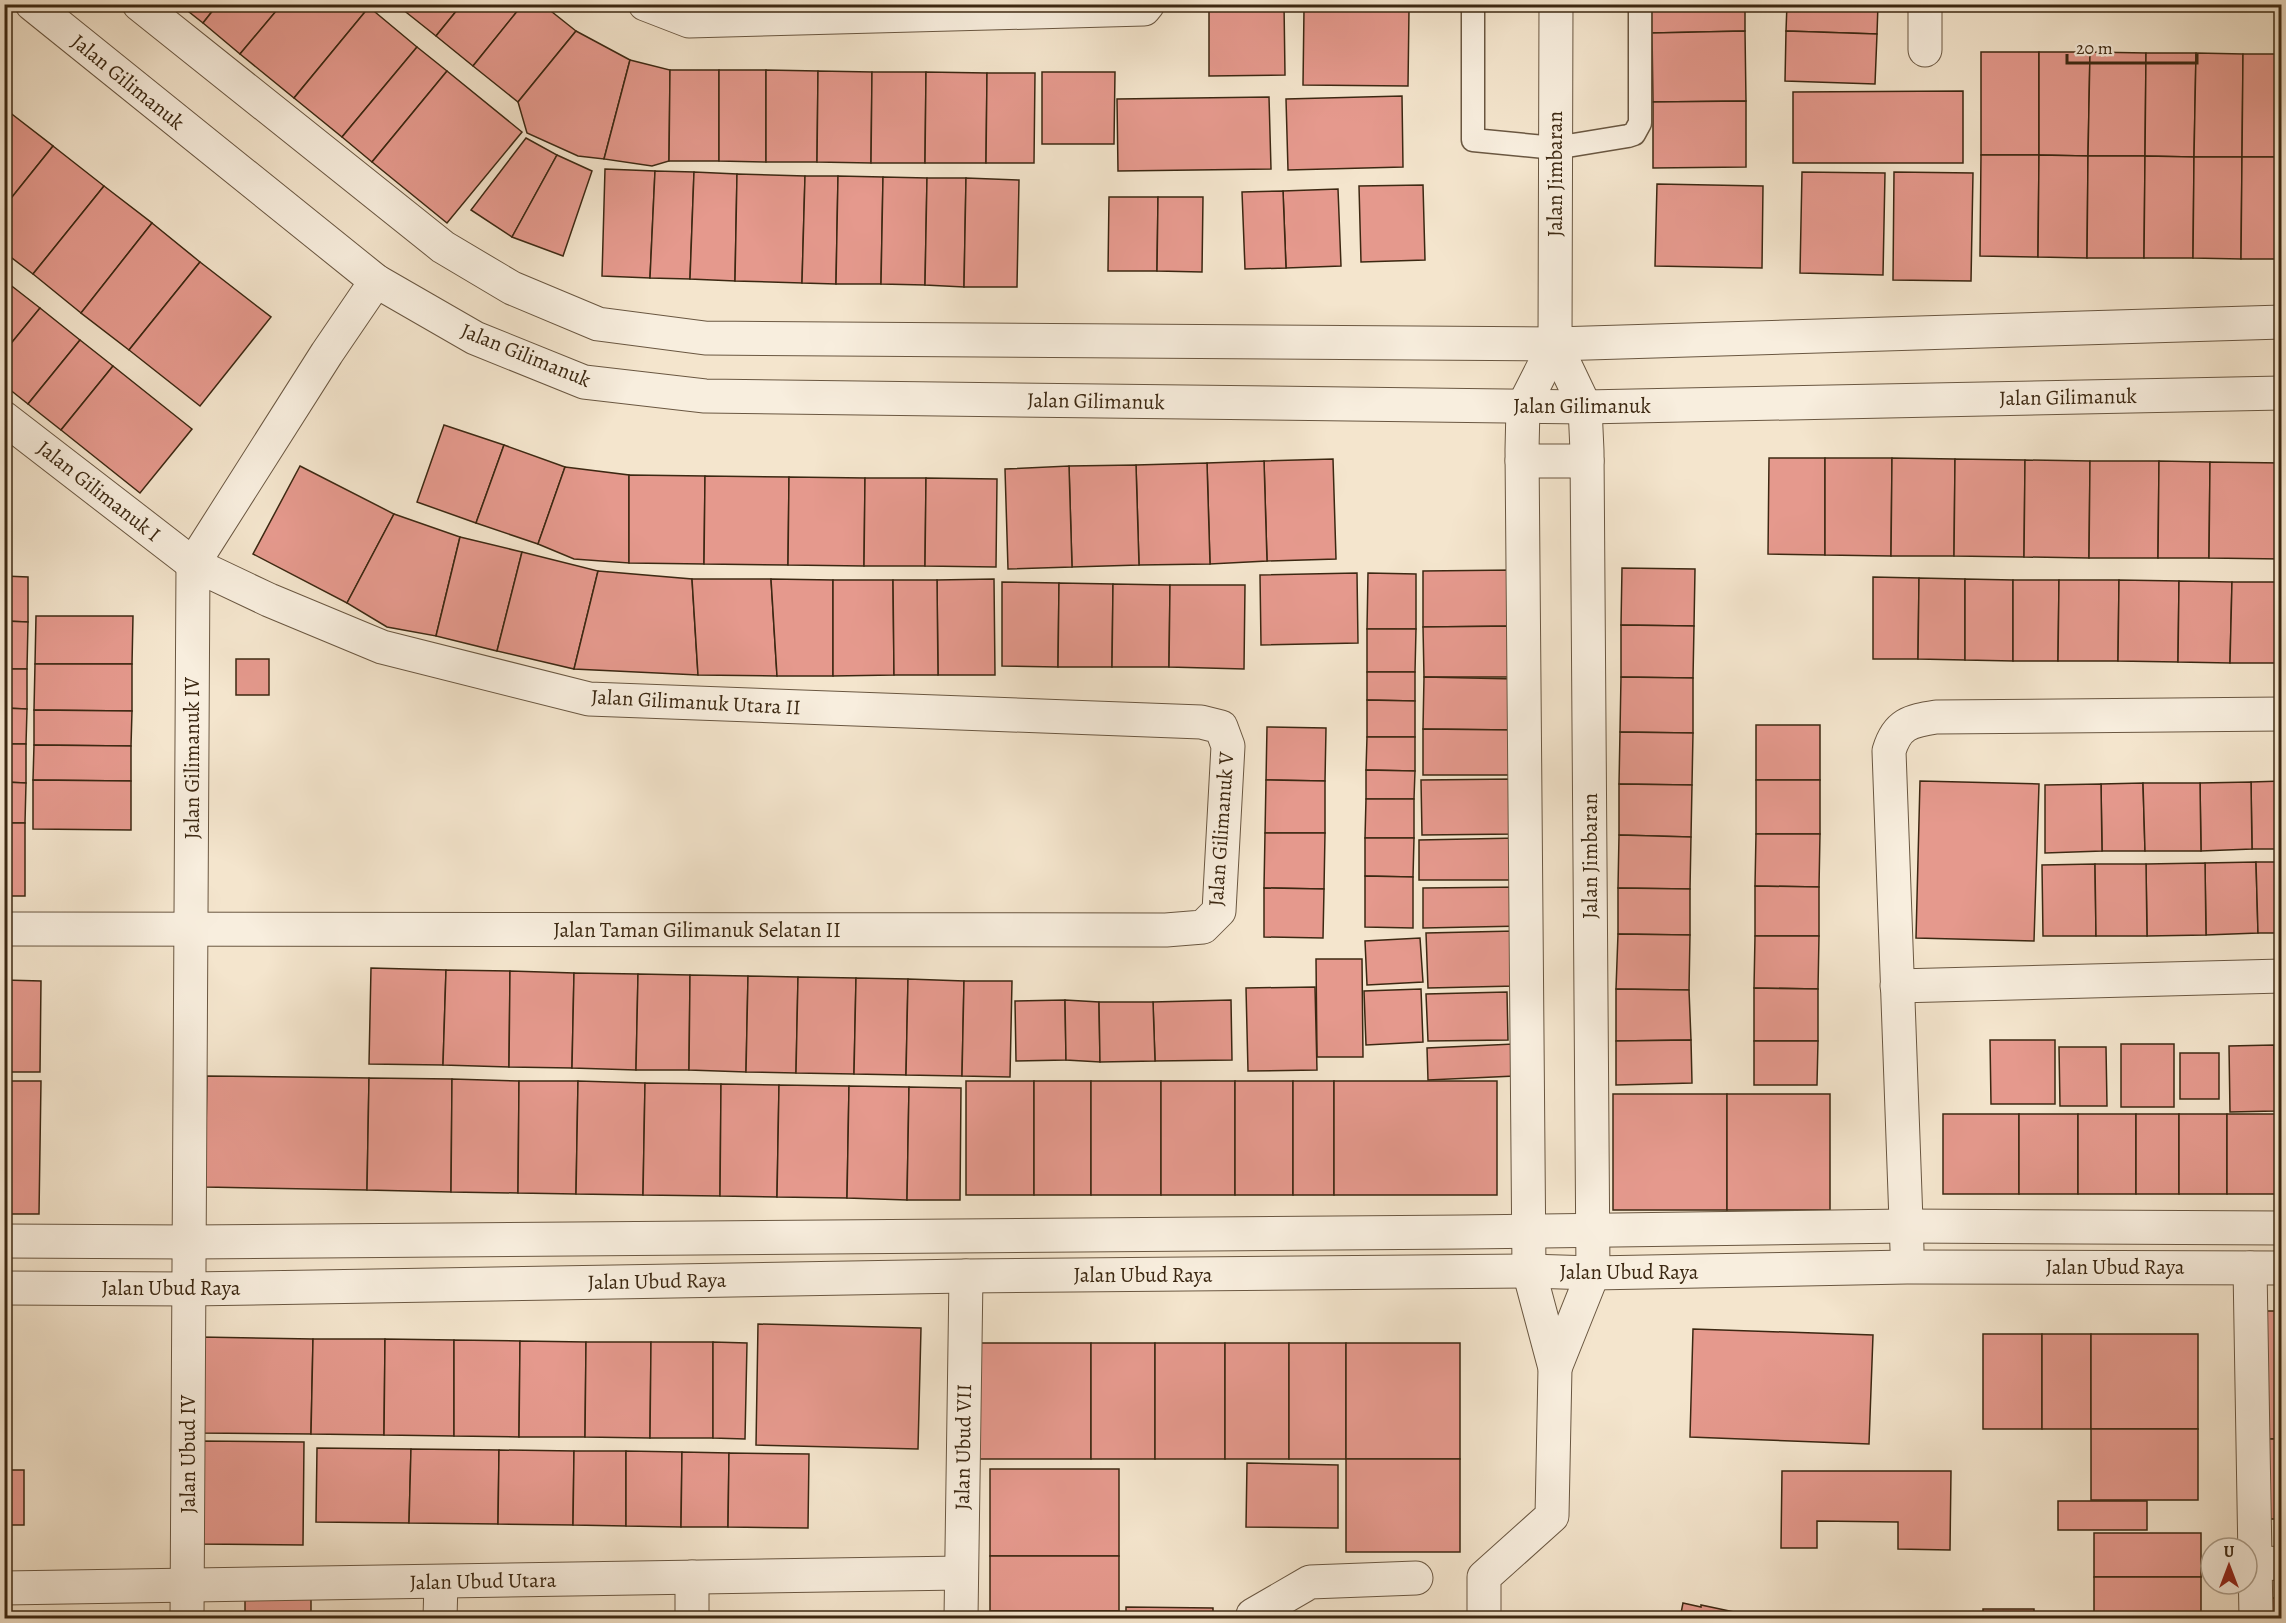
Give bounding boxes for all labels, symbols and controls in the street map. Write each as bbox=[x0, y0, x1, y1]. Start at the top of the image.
scale bar bbox=[2067, 27, 2198, 65]
street label: Jalan Gilimanuk bbox=[66, 28, 191, 137]
text: 20 m bbox=[2076, 36, 2113, 60]
street label: Jalan Jimbaran bbox=[1541, 111, 1569, 237]
street label: Jalan Gilimanuk bbox=[457, 316, 596, 394]
street label: Jalan Gilimanuk bbox=[1999, 382, 2138, 412]
street label: Jalan Gilimanuk bbox=[1027, 386, 1166, 416]
street label: Jalan Gilimanuk bbox=[1513, 392, 1651, 420]
street label: Jalan Gilimanuk I bbox=[31, 434, 167, 548]
street label: Jalan Gilimanuk IV bbox=[178, 677, 206, 839]
street label: Jalan Gilimanuk Utara II bbox=[590, 683, 802, 721]
street label: Jalan Gilimanuk V bbox=[1202, 751, 1240, 907]
street label: Jalan Jimbaran bbox=[1576, 793, 1604, 919]
street label: Jalan Taman Gilimanuk Selatan II bbox=[553, 916, 841, 944]
street label: Jalan Ubud Raya bbox=[2046, 1253, 2185, 1281]
street label: Jalan Ubud Raya bbox=[1560, 1258, 1699, 1286]
street label: Jalan Ubud Raya bbox=[1074, 1261, 1213, 1289]
street label: Jalan Ubud Raya bbox=[587, 1266, 727, 1296]
street label: Jalan Ubud Raya bbox=[102, 1274, 241, 1302]
street label: Jalan Ubud VII bbox=[948, 1384, 978, 1510]
street label: Jalan Ubud IV bbox=[174, 1394, 202, 1513]
north arrow bbox=[2199, 1536, 2259, 1596]
text: U bbox=[2224, 1541, 2235, 1563]
street label: Jalan Ubud Utara bbox=[409, 1566, 557, 1596]

